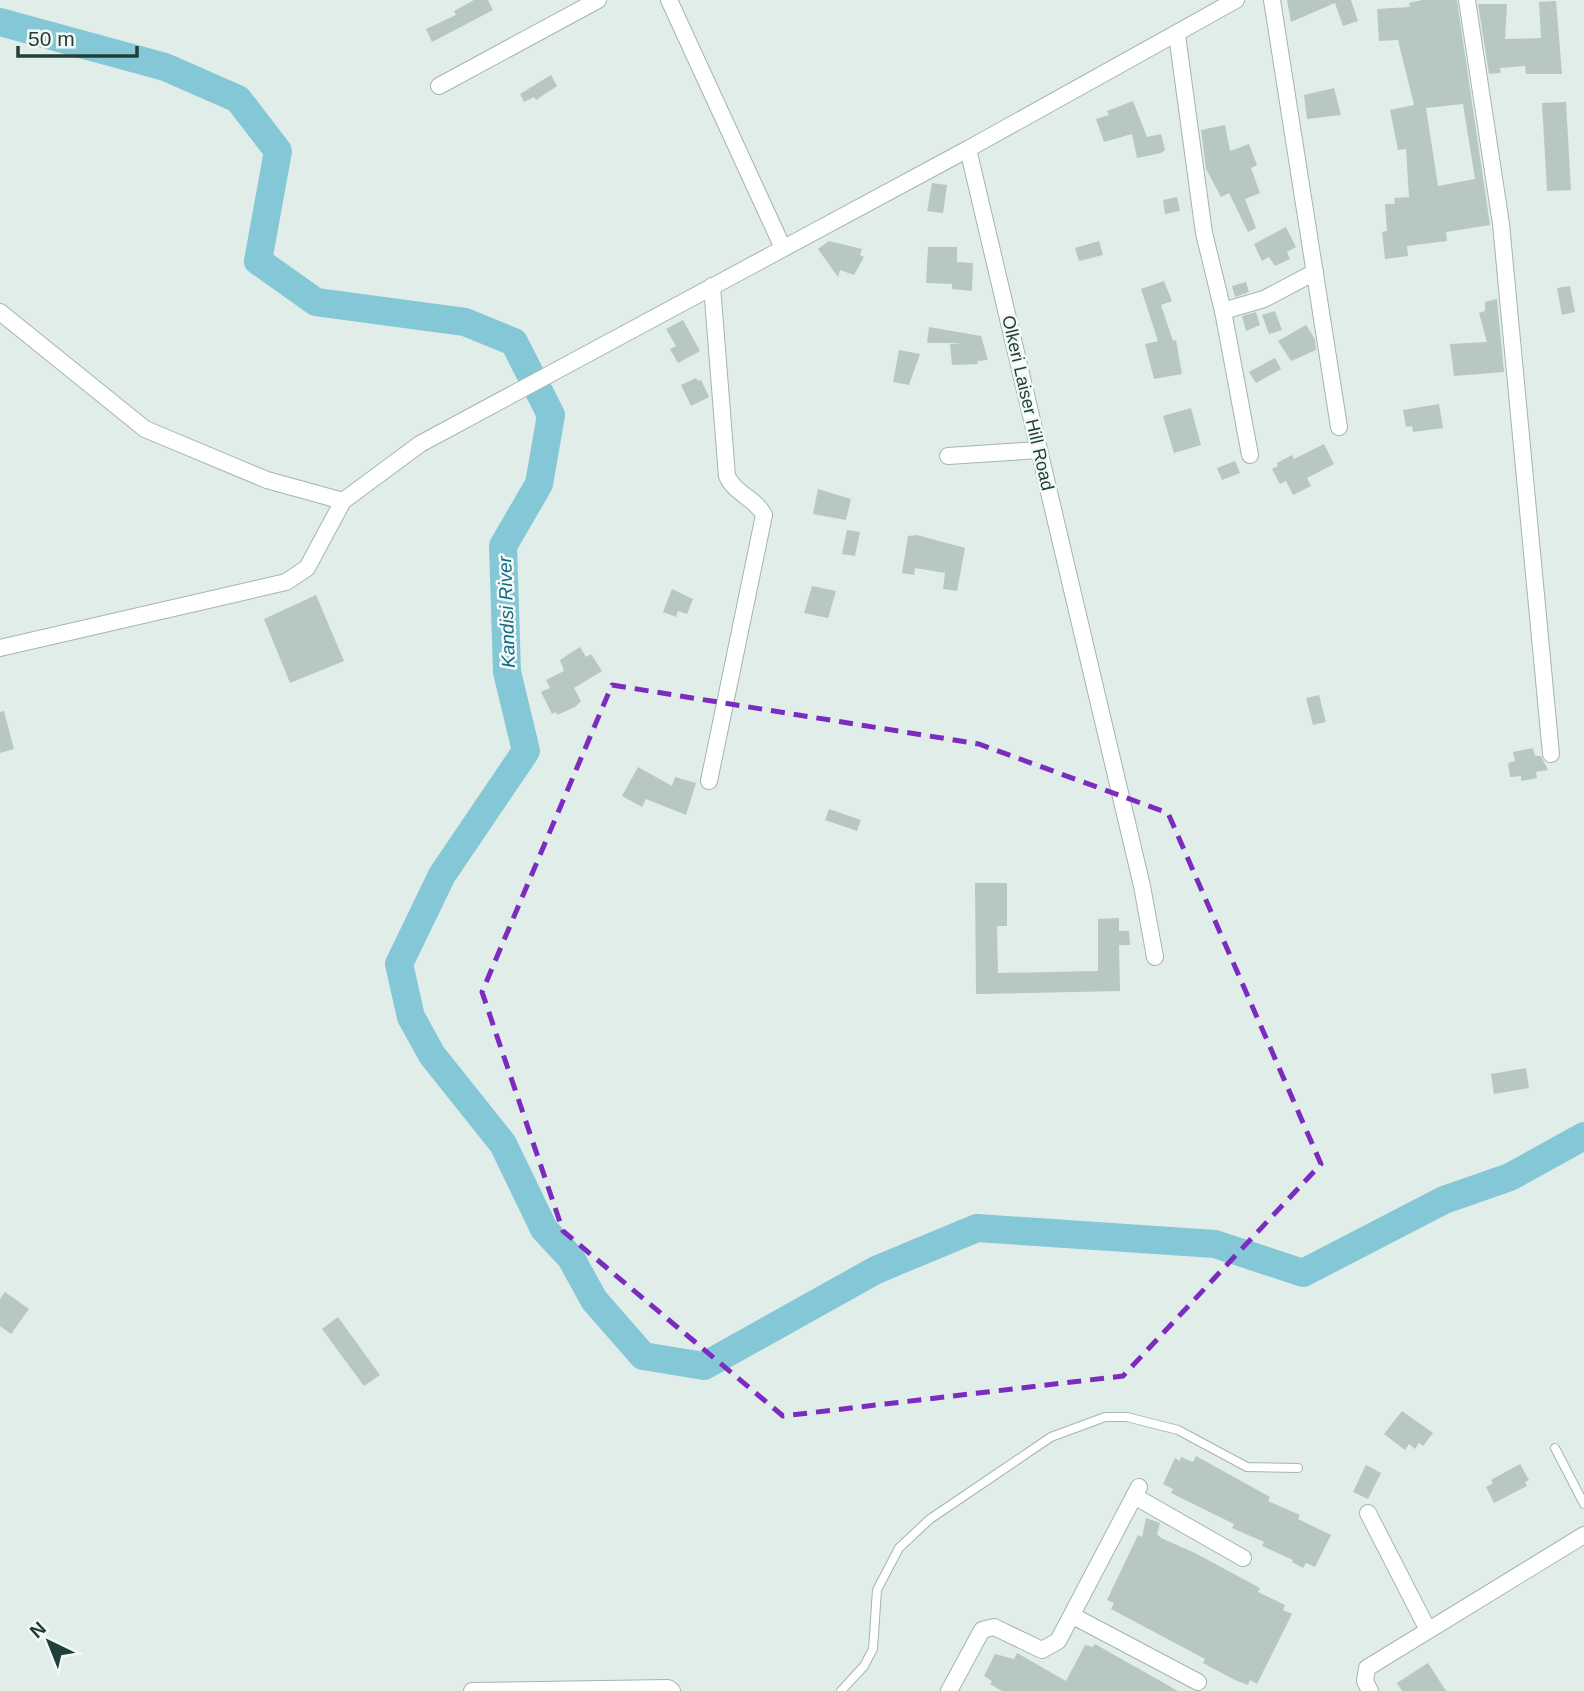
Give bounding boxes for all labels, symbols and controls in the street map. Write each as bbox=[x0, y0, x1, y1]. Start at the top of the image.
scale bar bbox=[18, 14, 136, 58]
text: 50 m bbox=[28, 27, 75, 50]
street label: Olkeri Laiser Hill Road bbox=[998, 314, 1058, 492]
water label: Kandisi River bbox=[494, 555, 519, 668]
north arrow bbox=[14, 1607, 84, 1677]
text: N bbox=[26, 1618, 50, 1642]

